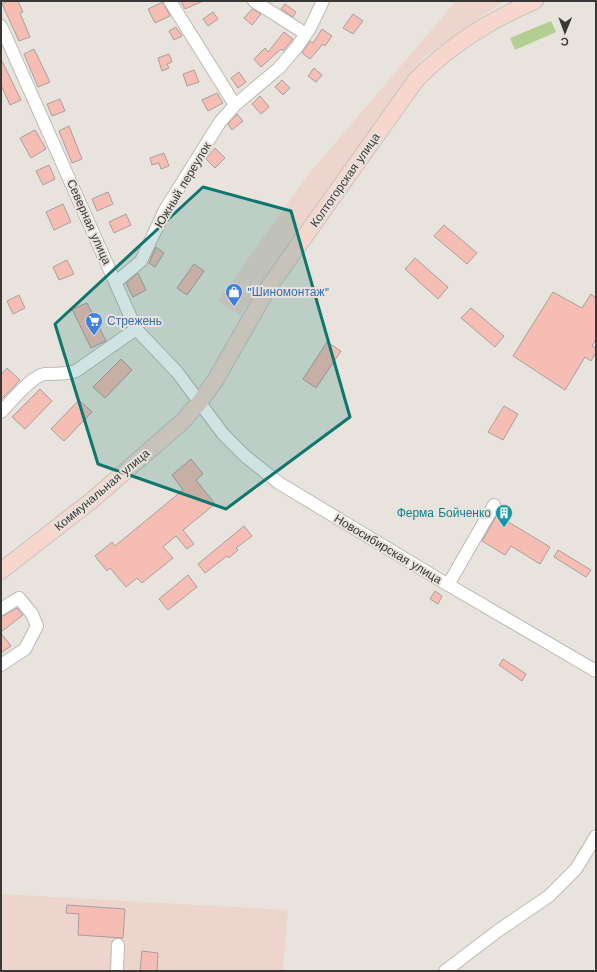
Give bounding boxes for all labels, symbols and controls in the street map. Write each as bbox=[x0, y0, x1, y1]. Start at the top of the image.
north arrow bbox=[545, 12, 585, 52]
text: С bbox=[561, 35, 569, 48]
street label: Колтогорская улица bbox=[307, 130, 383, 230]
street label: Южный переулок bbox=[152, 139, 214, 230]
street label: Северная улица bbox=[64, 177, 114, 267]
shop icon: "Шиномонтаж" bbox=[224, 282, 244, 307]
place label: "Шиномонтаж" bbox=[247, 285, 329, 299]
supermarket icon: Стрежень bbox=[84, 311, 104, 336]
place label: Стрежень bbox=[107, 314, 162, 328]
street label: Коммунальная улица bbox=[52, 446, 153, 534]
building icon: Ферма Бойченко bbox=[494, 503, 514, 528]
place label: Ферма Бойченко bbox=[397, 506, 491, 520]
street label: Новосибирская улица bbox=[332, 511, 445, 587]

